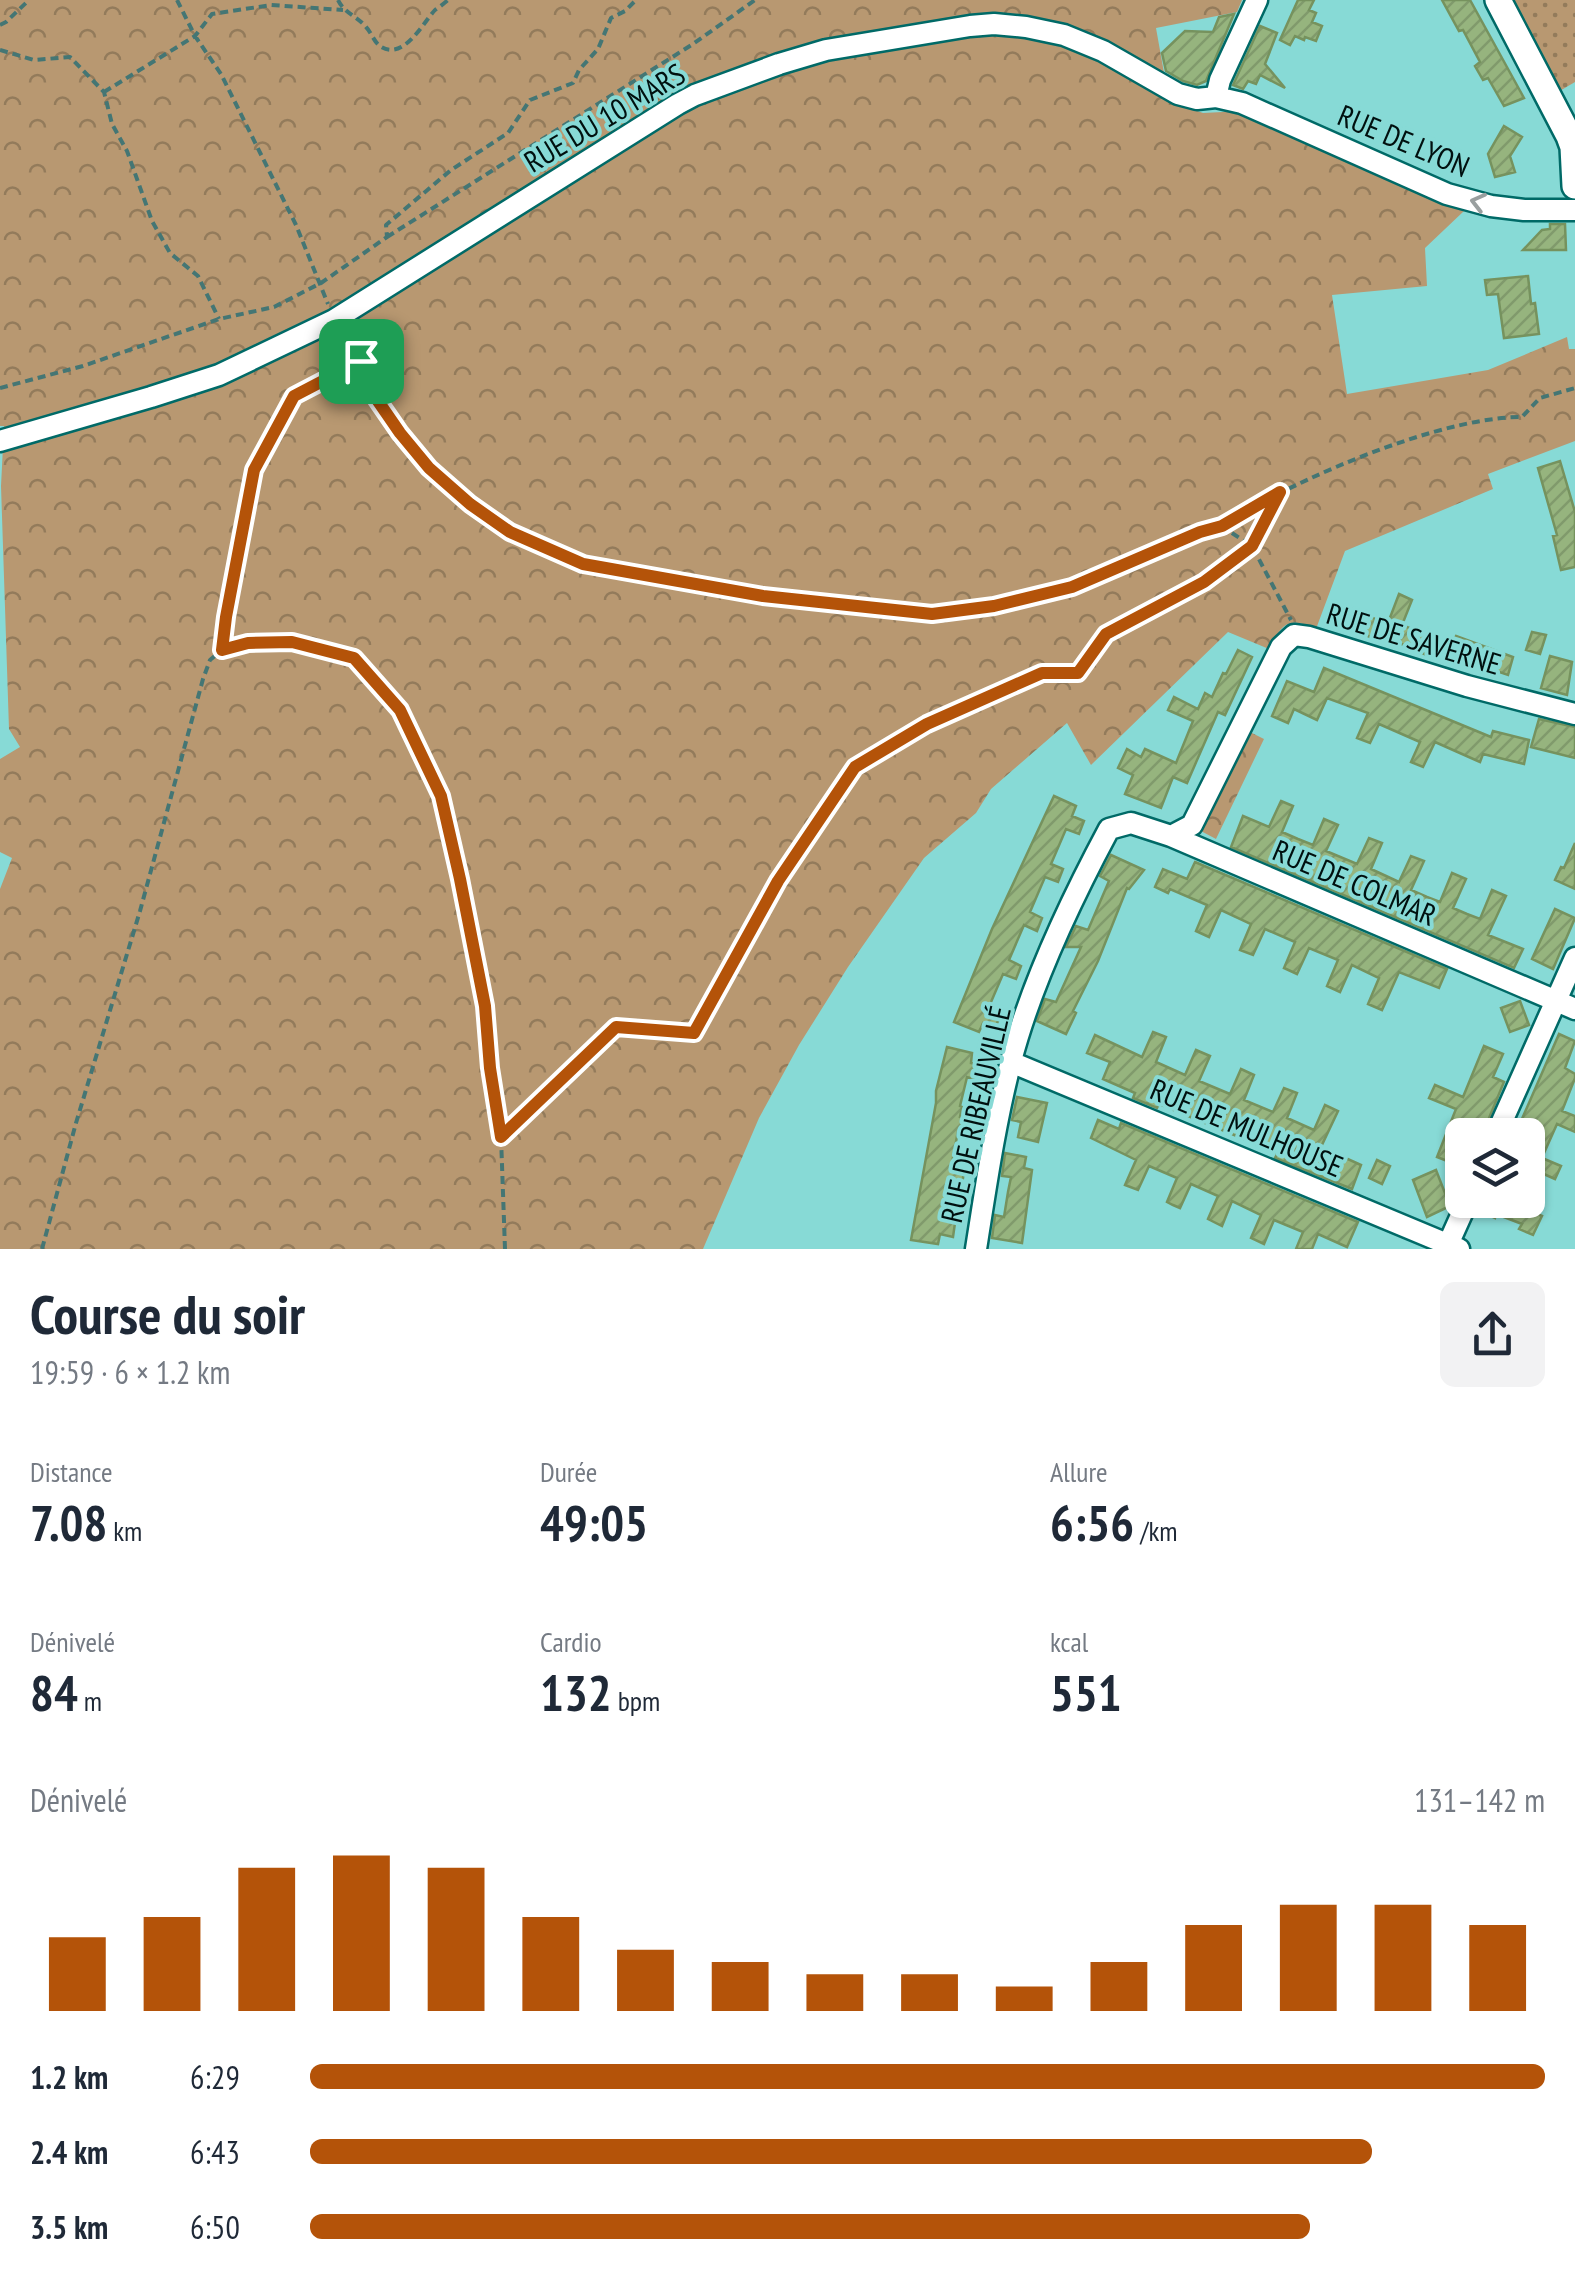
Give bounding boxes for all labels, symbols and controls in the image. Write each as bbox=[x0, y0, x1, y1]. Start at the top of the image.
street label: RUE DU 10 MARS bbox=[516, 54, 692, 180]
street label: RUE DE LYON bbox=[1332, 95, 1476, 185]
one-way arrow bbox=[1470, 193, 1487, 214]
pin bbox=[319, 319, 404, 404]
icon: arrive bbox=[334, 334, 389, 389]
street label: RUE DE SAVERNE bbox=[1322, 593, 1506, 683]
street label: RUE DE COLMAR bbox=[1267, 830, 1443, 934]
street label: RUE DE RIBEAUVILLÉ bbox=[931, 1002, 1019, 1226]
street label: RUE DE MULHOUSE bbox=[1145, 1069, 1349, 1185]
map controls bbox=[1445, 1118, 1545, 1218]
button: layers bbox=[1445, 1118, 1545, 1218]
text: Course du soir bbox=[30, 1278, 305, 1349]
button: share bbox=[1440, 1282, 1545, 1387]
text: 19:59 · 6 × 1.2 km bbox=[30, 1351, 230, 1393]
text: Distance bbox=[30, 1453, 113, 1490]
text: Durée bbox=[540, 1453, 597, 1490]
text: Allure bbox=[1050, 1453, 1108, 1490]
text: 7.08 bbox=[30, 1490, 107, 1555]
text: 49:05 bbox=[540, 1490, 648, 1555]
text: 6:56 bbox=[1050, 1490, 1134, 1555]
text: km bbox=[107, 1512, 142, 1549]
text: /km bbox=[1134, 1512, 1178, 1549]
text: Dénivelé bbox=[30, 1623, 115, 1660]
text: Cardio bbox=[540, 1623, 602, 1660]
text: kcal bbox=[1050, 1623, 1088, 1660]
text: 84 bbox=[30, 1660, 78, 1725]
text: 132 bbox=[540, 1660, 612, 1725]
text: 551 bbox=[1050, 1660, 1122, 1725]
text: m bbox=[78, 1682, 102, 1719]
text: bpm bbox=[612, 1682, 660, 1719]
text: Dénivelé bbox=[30, 1779, 127, 1821]
text: 131–142 m bbox=[1414, 1779, 1545, 1821]
text: 1.2 km bbox=[30, 2056, 108, 2098]
text: 6:29 bbox=[190, 2056, 240, 2098]
text: 2.4 km bbox=[30, 2131, 108, 2173]
text: 6:43 bbox=[190, 2131, 240, 2173]
text: 3.5 km bbox=[30, 2206, 108, 2248]
text: 6:50 bbox=[190, 2206, 240, 2248]

